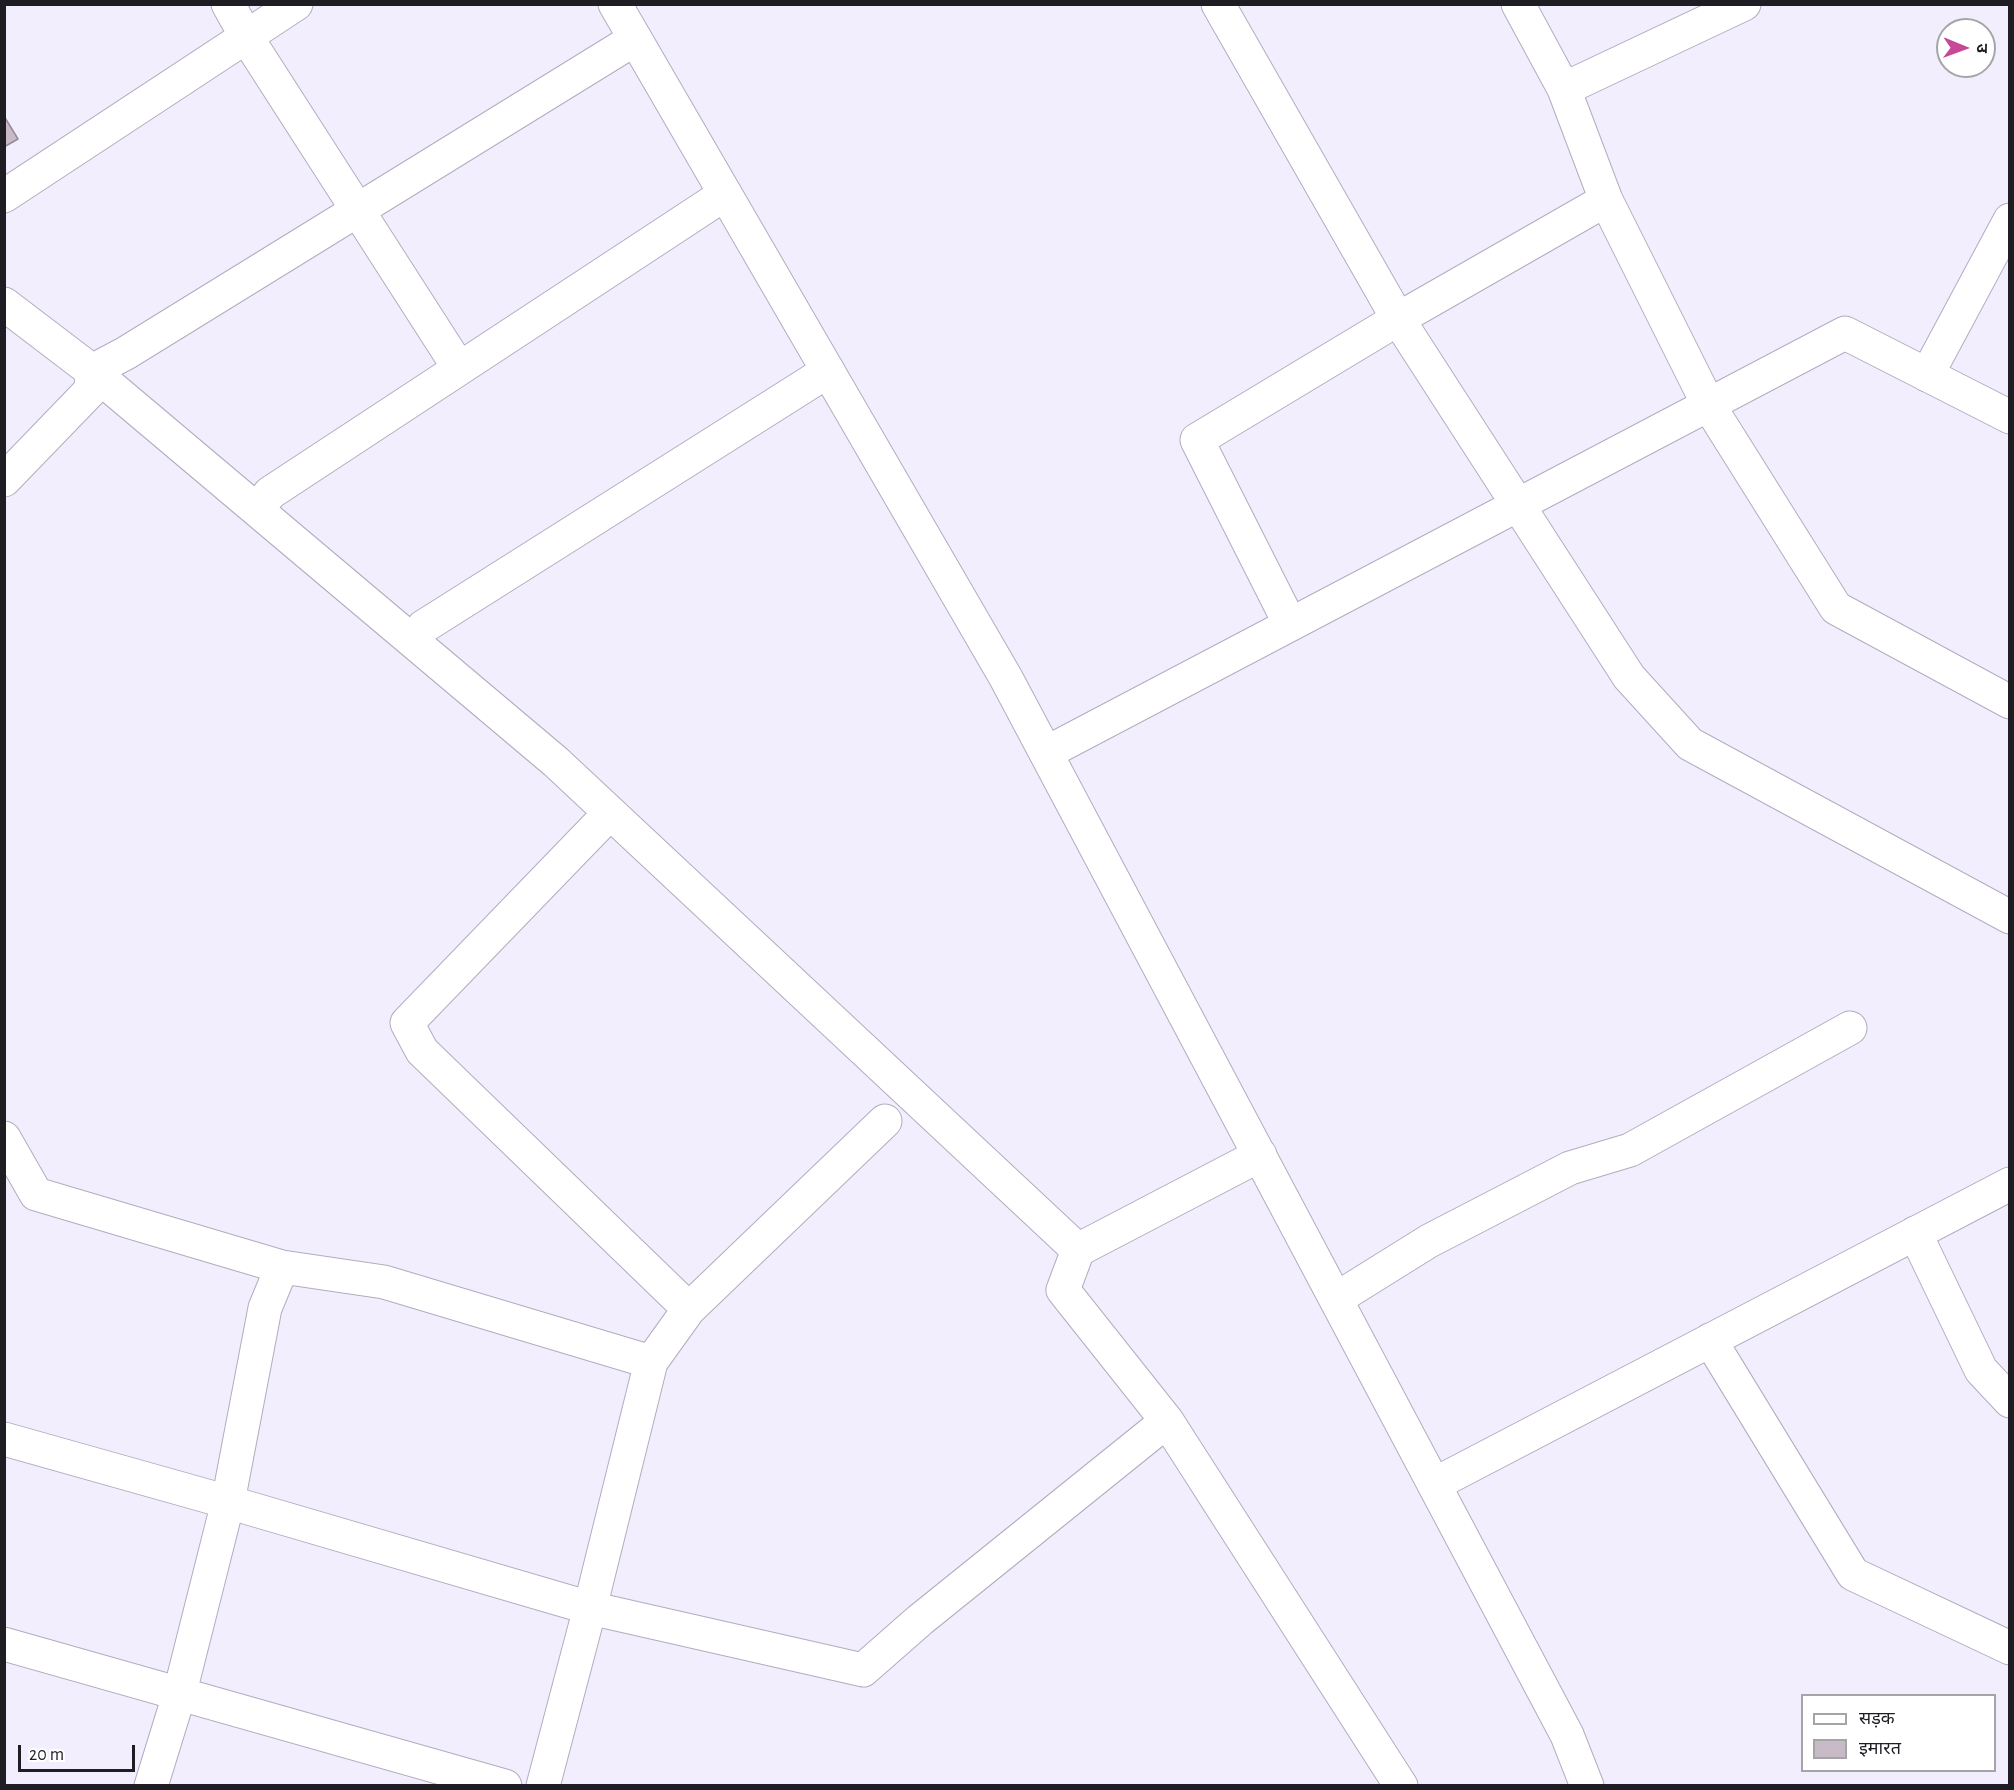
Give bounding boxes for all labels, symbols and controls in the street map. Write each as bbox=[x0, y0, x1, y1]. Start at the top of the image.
north arrow bbox=[1936, 18, 1996, 78]
text: उ bbox=[1974, 43, 1990, 53]
legend bbox=[1801, 1694, 1996, 1772]
text: सड़क bbox=[1859, 1710, 1895, 1728]
scale bar bbox=[21, 1733, 138, 1771]
text: इमारत bbox=[1859, 1740, 1901, 1758]
text: 20 m bbox=[29, 1746, 64, 1764]

